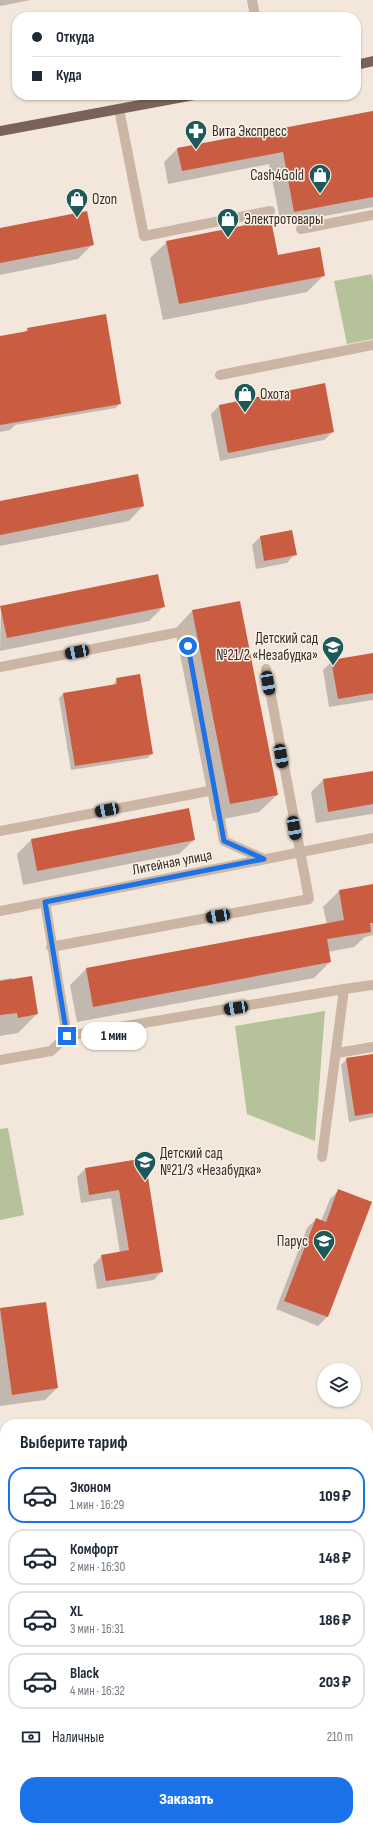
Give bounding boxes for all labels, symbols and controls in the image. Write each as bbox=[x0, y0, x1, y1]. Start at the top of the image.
text: Откуда bbox=[56, 28, 94, 47]
text: Куда bbox=[56, 66, 82, 85]
pharmacy icon: Вита Экспресс bbox=[183, 118, 209, 151]
place label: Вита Экспресс bbox=[212, 122, 287, 141]
shop icon: Cash4Gold bbox=[307, 162, 333, 195]
place label: Cash4Gold bbox=[250, 166, 304, 185]
shop icon: Ozon bbox=[64, 186, 90, 219]
place label: Ozon bbox=[92, 190, 117, 209]
shop icon: Электротовары bbox=[215, 206, 241, 239]
place label: Электротовары bbox=[244, 210, 323, 229]
shop icon: Охота bbox=[232, 381, 258, 414]
place label: Охота bbox=[260, 385, 290, 404]
place label: Детский сад №21/2 «Незабудка» bbox=[216, 629, 319, 665]
school or university icon: Детский сад №21/2 «Незабудка» bbox=[320, 634, 346, 667]
route start bbox=[179, 637, 197, 655]
car bbox=[64, 644, 90, 660]
car bbox=[260, 670, 276, 696]
car bbox=[273, 743, 289, 769]
car bbox=[94, 802, 120, 818]
car bbox=[286, 815, 302, 841]
street label: Литейная улица bbox=[131, 845, 214, 880]
car bbox=[205, 908, 231, 924]
car bbox=[223, 1000, 249, 1016]
callout: 1 мин bbox=[81, 1022, 147, 1050]
route end bbox=[58, 1027, 76, 1045]
text: 1 мин bbox=[101, 1028, 127, 1044]
place label: Детский сад №21/3 «Незабудка» bbox=[160, 1144, 262, 1180]
school or university icon: Детский сад №21/3 «Незабудка» bbox=[132, 1149, 158, 1182]
school or university icon: Парус bbox=[311, 1228, 337, 1261]
place label: Парус bbox=[277, 1232, 308, 1251]
map controls bbox=[317, 1363, 361, 1407]
button: layers bbox=[317, 1363, 361, 1407]
text: Выберите тариф bbox=[20, 1432, 128, 1453]
icon: car bbox=[22, 1477, 58, 1513]
text: Эконом bbox=[70, 1478, 111, 1497]
text: 109 ₽ bbox=[319, 1487, 351, 1506]
text: 1 мин · 16:29 bbox=[70, 1497, 124, 1513]
icon: car bbox=[22, 1539, 58, 1575]
text: Комфорт bbox=[70, 1540, 119, 1559]
text: 148 ₽ bbox=[319, 1549, 351, 1568]
text: 2 мин · 16:30 bbox=[70, 1559, 125, 1575]
icon: car bbox=[22, 1601, 58, 1637]
text: XL bbox=[70, 1602, 83, 1621]
text: 186 ₽ bbox=[319, 1611, 351, 1630]
text: 3 мин · 16:31 bbox=[70, 1621, 124, 1637]
icon: car bbox=[22, 1663, 58, 1699]
text: Black bbox=[70, 1664, 99, 1683]
text: 203 ₽ bbox=[319, 1673, 351, 1692]
text: 4 мин · 16:32 bbox=[70, 1683, 125, 1699]
icon: cash bbox=[20, 1726, 42, 1748]
text: Наличные bbox=[52, 1728, 104, 1747]
text: 210 m bbox=[327, 1729, 353, 1745]
button: Заказать bbox=[20, 1777, 353, 1823]

